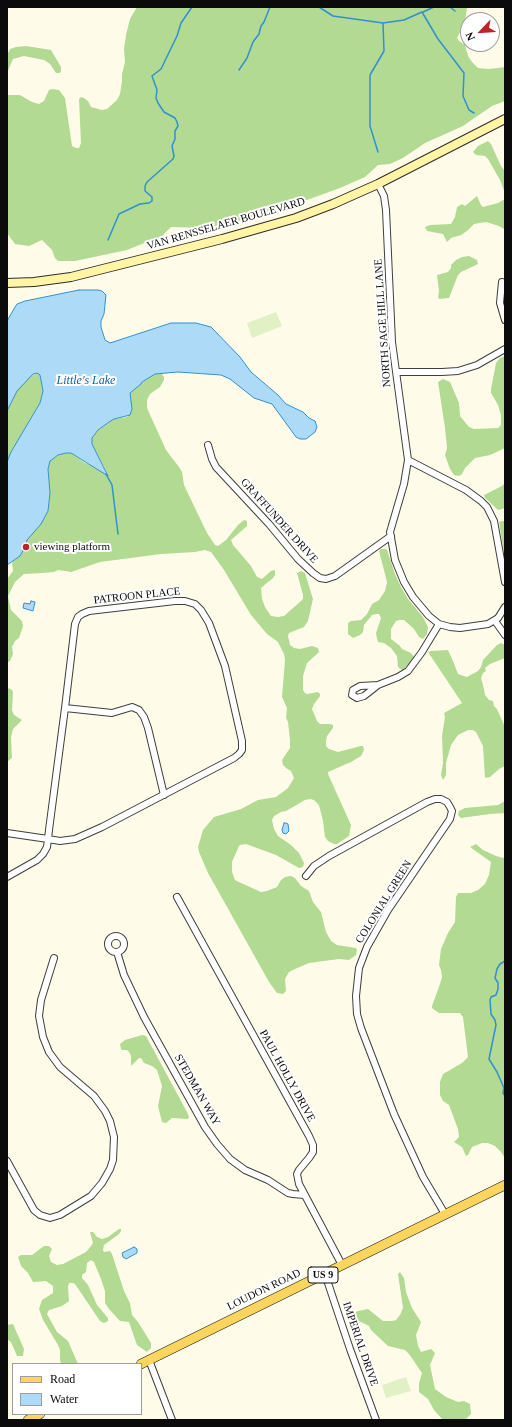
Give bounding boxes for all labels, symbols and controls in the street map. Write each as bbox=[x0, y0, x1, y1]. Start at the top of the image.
north arrow bbox=[460, 12, 500, 52]
text: N bbox=[463, 31, 477, 43]
street label: VAN RENSSELAER BOULEVARD bbox=[145, 195, 307, 253]
street label: NORTH SAGE HILL LANE bbox=[372, 258, 394, 388]
water label: Little's Lake bbox=[57, 374, 115, 388]
street label: GRAFFUNDER DRIVE bbox=[237, 476, 321, 566]
place label: viewing platform bbox=[34, 540, 110, 554]
marker: viewing platform bbox=[21, 542, 31, 552]
street label: PATROON PLACE bbox=[93, 585, 181, 607]
street label: COLONIAL GREEN bbox=[353, 858, 415, 946]
street label: PAUL HOLLY DRIVE bbox=[256, 1028, 318, 1124]
street label: STEDMAN WAY bbox=[171, 1052, 223, 1128]
street label: LOUDON ROAD bbox=[225, 1266, 303, 1314]
road number: US 9 bbox=[308, 1267, 338, 1283]
street label: IMPERIAL DRIVE bbox=[339, 1300, 381, 1388]
legend bbox=[12, 1363, 142, 1415]
text: Road bbox=[50, 1372, 75, 1386]
text: Water bbox=[50, 1392, 78, 1406]

